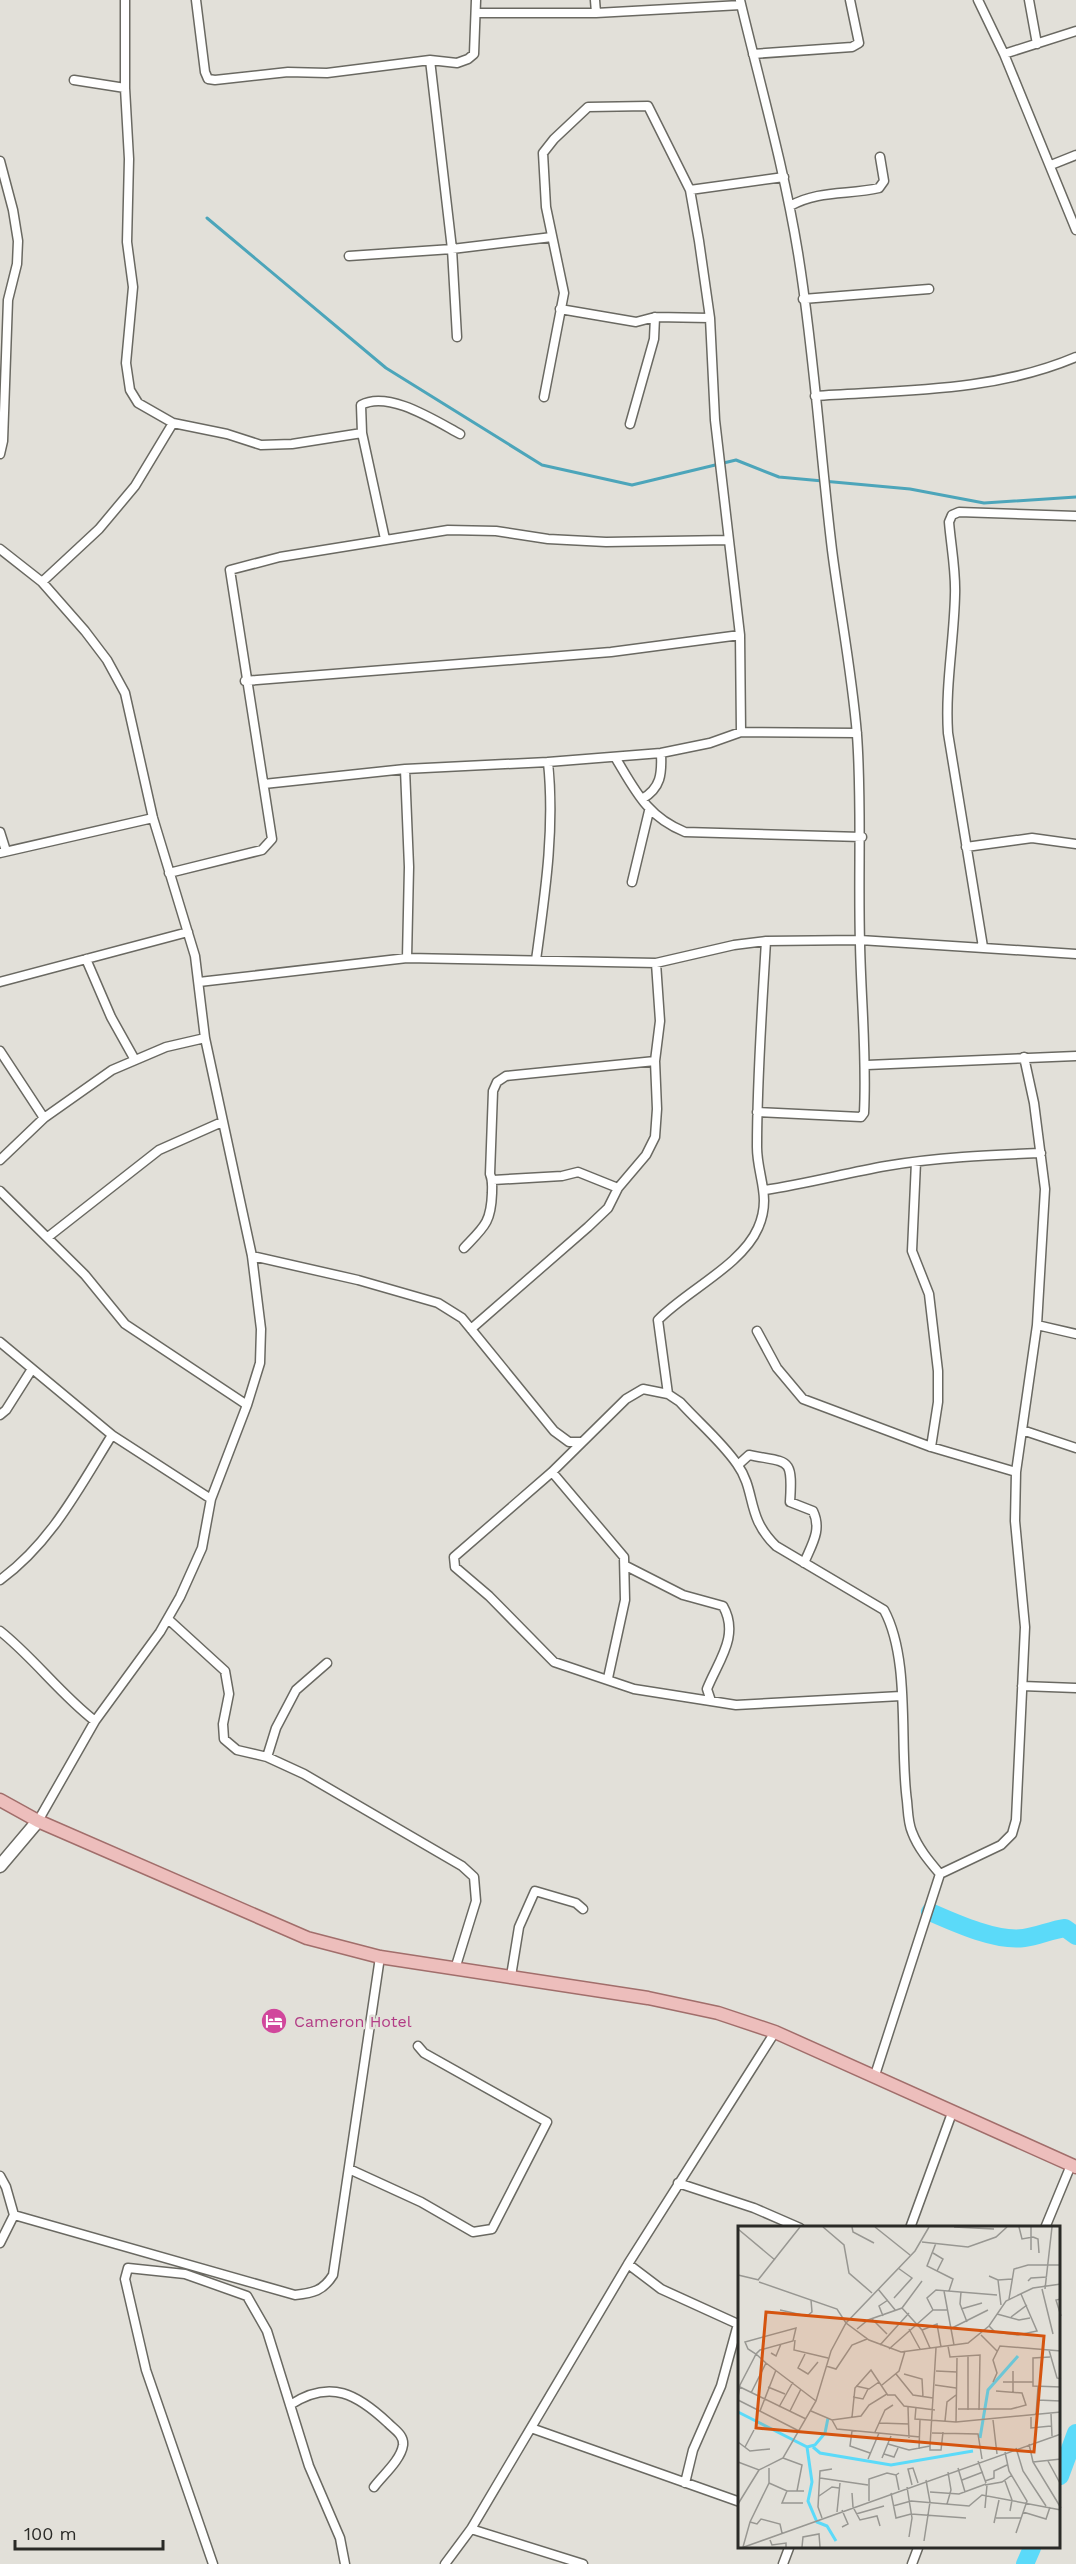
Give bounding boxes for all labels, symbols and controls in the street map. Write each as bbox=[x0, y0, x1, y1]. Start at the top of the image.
hotel icon: Cameron Hotel bbox=[259, 2006, 289, 2036]
place label: Cameron Hotel bbox=[294, 2012, 412, 2031]
inset map bbox=[738, 2226, 1061, 2549]
scale bar bbox=[15, 2513, 164, 2551]
text: 100 m bbox=[24, 2523, 77, 2544]

